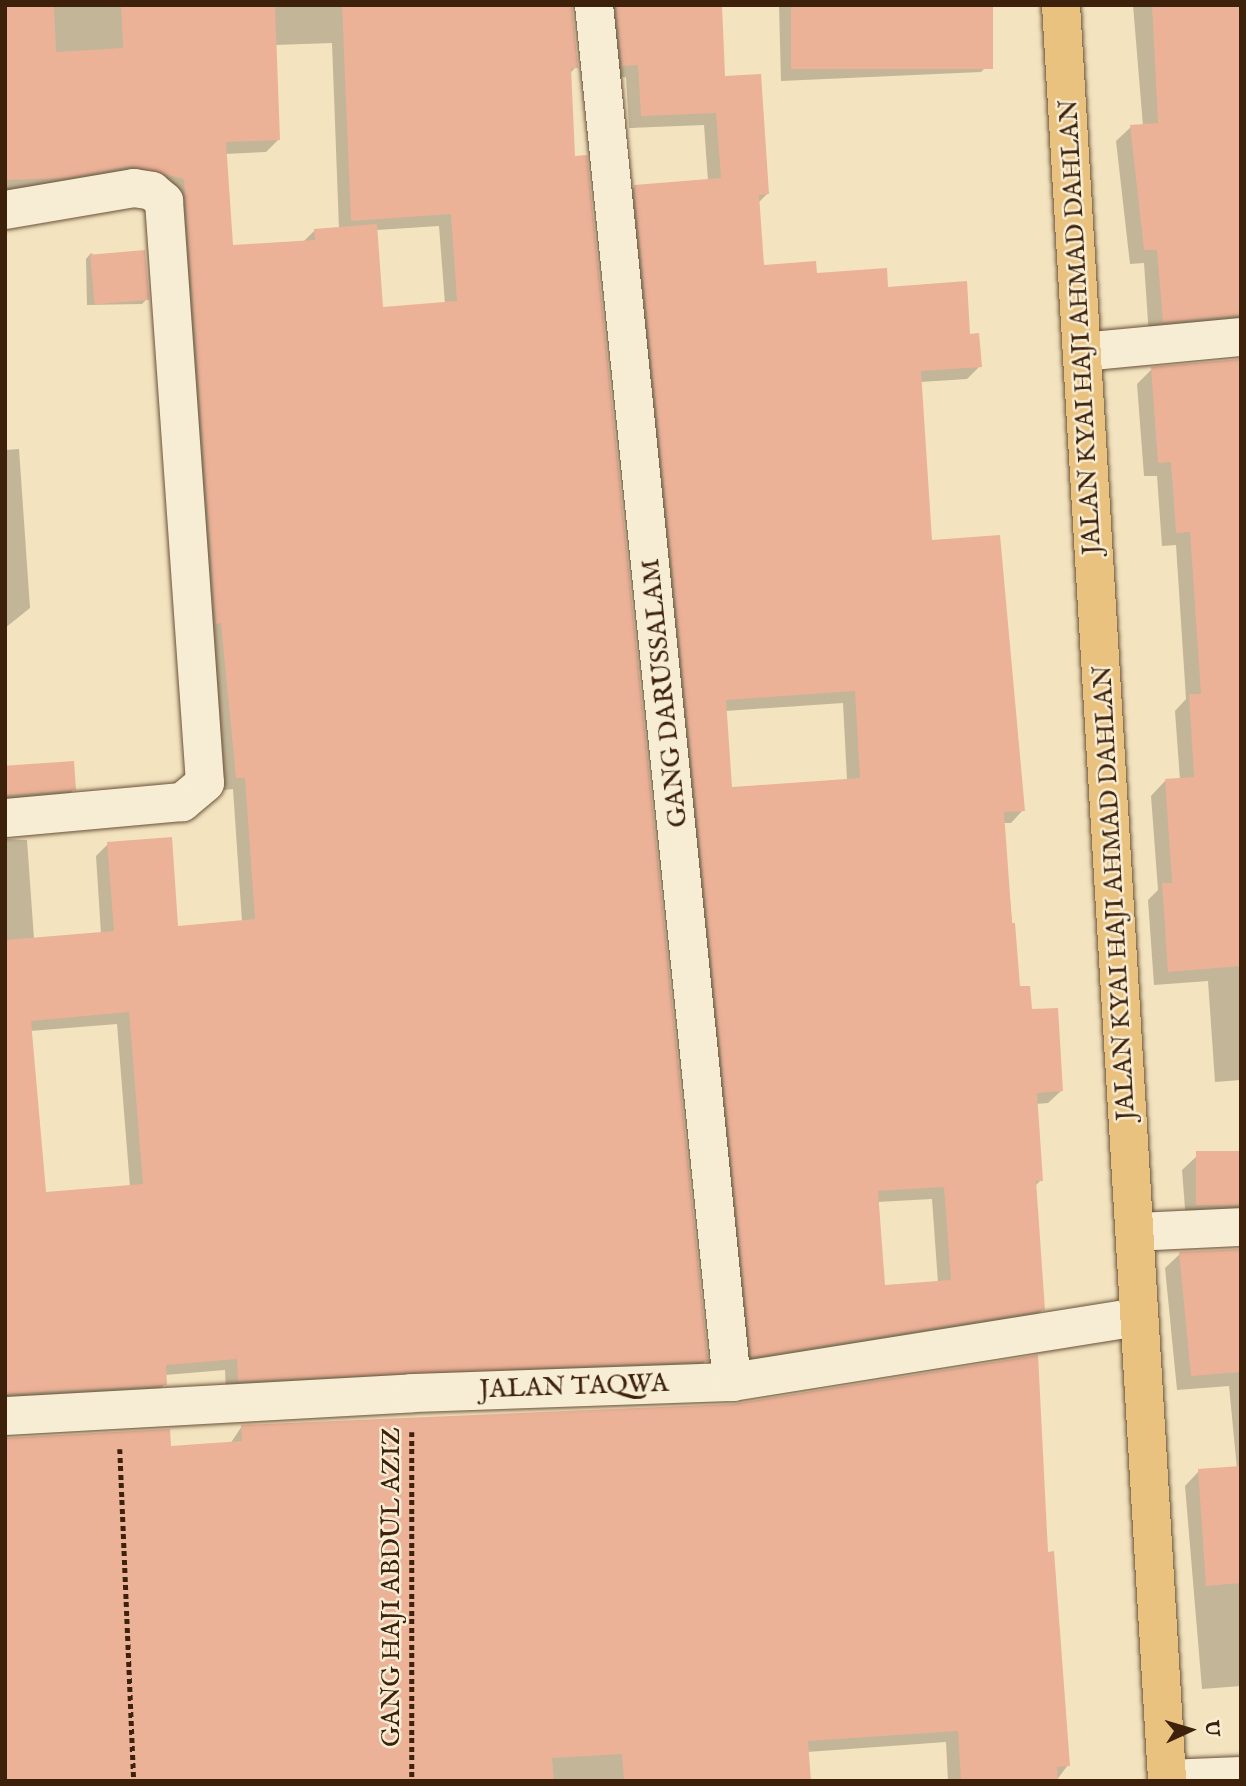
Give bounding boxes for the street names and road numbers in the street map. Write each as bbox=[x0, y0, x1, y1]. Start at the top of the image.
street label: JALAN KYAI HAJI AHMAD DAHLAN bbox=[1053, 98, 1109, 556]
street label: GANG DARUSSALAM bbox=[635, 557, 695, 829]
street label: JALAN KYAI HAJI AHMAD DAHLAN bbox=[1087, 664, 1143, 1122]
street label: JALAN TAQWA bbox=[479, 1368, 669, 1406]
street label: GANG HAJI ABDUL AZIZ bbox=[376, 1427, 408, 1747]

